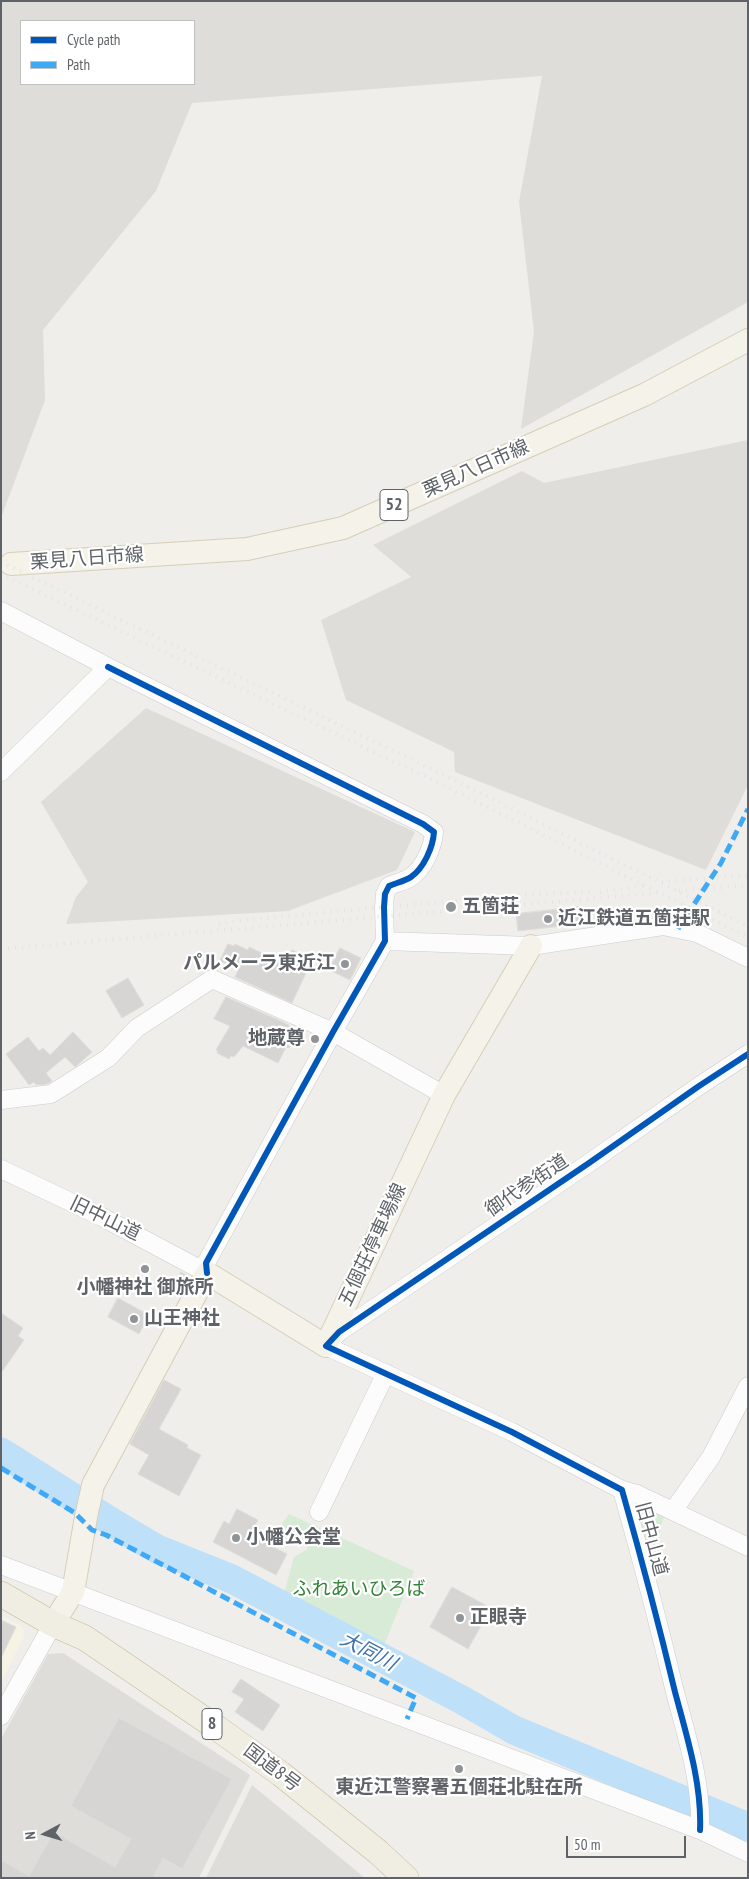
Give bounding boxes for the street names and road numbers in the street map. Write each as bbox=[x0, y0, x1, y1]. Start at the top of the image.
street label: 栗見八日市線 bbox=[419, 435, 533, 503]
road number: 52 bbox=[380, 490, 408, 520]
street label: 栗見八日市線 bbox=[29, 544, 145, 574]
street label: 御代参街道 bbox=[481, 1150, 573, 1222]
street label: 五個荘停車場線 bbox=[335, 1180, 411, 1310]
street label: 旧中山道 bbox=[66, 1192, 144, 1246]
street label: 旧中山道 bbox=[630, 1499, 672, 1579]
road number: 8 bbox=[202, 1708, 222, 1740]
street label: 国道8号 bbox=[239, 1739, 305, 1797]

